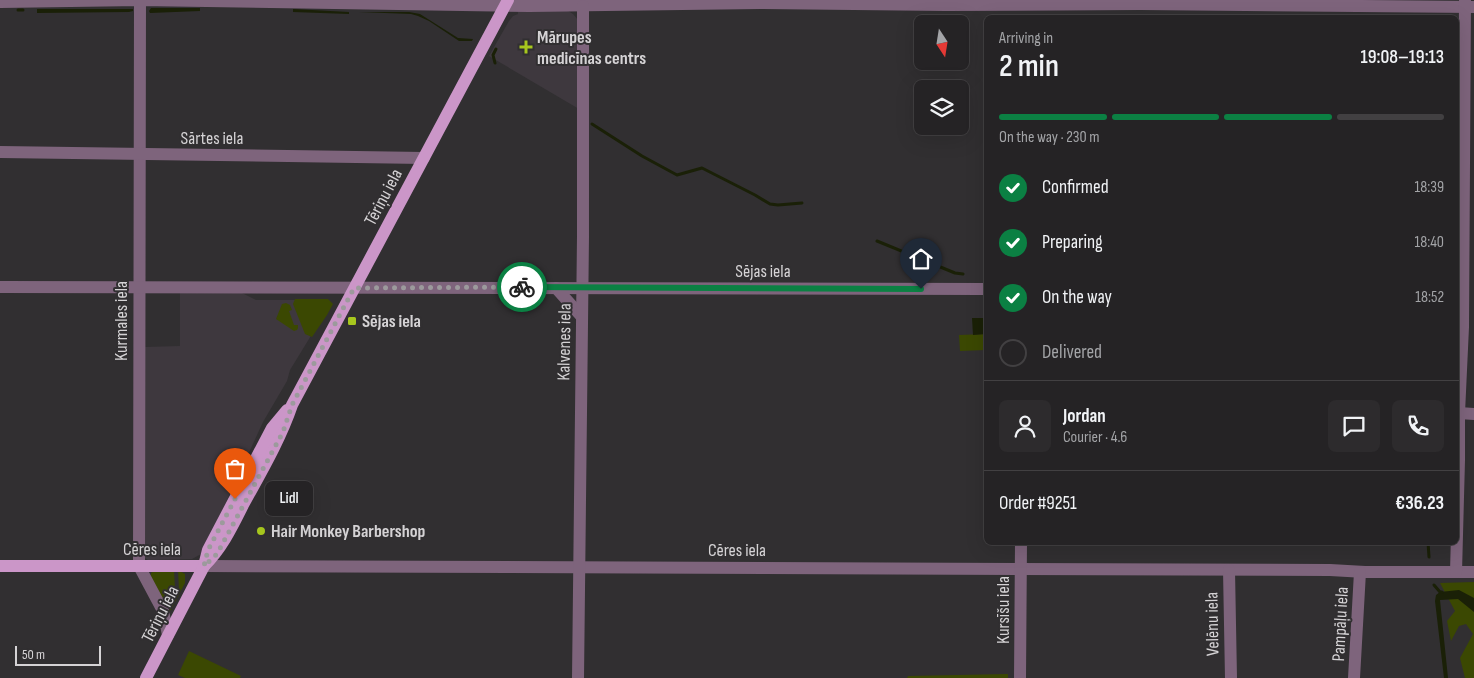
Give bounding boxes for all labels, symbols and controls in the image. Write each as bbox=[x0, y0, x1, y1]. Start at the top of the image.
north arrow bbox=[914, 15, 969, 70]
map controls bbox=[914, 15, 969, 135]
place label: Mārupes medicīnas centrs bbox=[537, 27, 646, 69]
text: Arriving in bbox=[999, 29, 1053, 48]
marker: Mārupes medicīnas centrs bbox=[519, 40, 533, 54]
text: 19:08–19:13 bbox=[1361, 46, 1444, 69]
text: 2 min bbox=[999, 47, 1059, 86]
button: layers bbox=[914, 80, 969, 135]
street label: Sārtes iela bbox=[181, 128, 243, 149]
text: On the way · 230 m bbox=[999, 128, 1099, 147]
street label: Tēriņu iela bbox=[360, 165, 407, 229]
icon: check bbox=[999, 174, 1027, 202]
text: Confirmed bbox=[1042, 176, 1109, 199]
text: 18:39 bbox=[1415, 178, 1444, 197]
icon: check bbox=[999, 229, 1027, 257]
text: Preparing bbox=[1042, 231, 1103, 254]
text: 18:40 bbox=[1415, 233, 1444, 252]
pin bbox=[900, 238, 942, 289]
icon: home bbox=[907, 245, 935, 273]
street label: Sējas iela bbox=[735, 261, 791, 282]
courier bbox=[497, 262, 547, 312]
icon: bike bbox=[508, 273, 536, 301]
street label: Kurmales iela bbox=[111, 281, 132, 361]
icon: check bbox=[999, 284, 1027, 312]
text: On the way bbox=[1042, 286, 1112, 309]
text: 18:52 bbox=[1415, 288, 1444, 307]
street label: Kalvenes iela bbox=[553, 303, 576, 381]
place label: Sējas iela bbox=[362, 311, 421, 332]
marker: Sējas iela bbox=[346, 315, 358, 327]
text: Delivered bbox=[1042, 341, 1102, 364]
button: person bbox=[999, 400, 1051, 452]
button: chat bbox=[1328, 400, 1380, 452]
button: phone bbox=[1392, 400, 1444, 452]
text: Jordan bbox=[1063, 405, 1106, 428]
text: Courier · 4.6 bbox=[1063, 428, 1127, 447]
pin bbox=[214, 448, 256, 499]
icon: bag bbox=[221, 455, 249, 483]
callout: Lidl bbox=[265, 482, 312, 516]
text: Lidl bbox=[279, 489, 299, 508]
text: Order #9251 bbox=[999, 492, 1077, 515]
text: €36.23 bbox=[1395, 492, 1444, 515]
place label: Hair Monkey Barbershop bbox=[271, 521, 426, 542]
marker: Hair Monkey Barbershop bbox=[255, 525, 267, 537]
street label: Cēres iela bbox=[123, 539, 181, 560]
street label: Cēres iela bbox=[708, 540, 766, 561]
street label: Kursīšu iela bbox=[993, 576, 1014, 644]
street label: Tēriņu iela bbox=[137, 582, 184, 646]
street label: Pampāļu iela bbox=[1328, 586, 1353, 662]
street label: Velēnu iela bbox=[1201, 592, 1224, 656]
scale bar bbox=[15, 643, 101, 666]
text: 50 m bbox=[22, 646, 45, 663]

